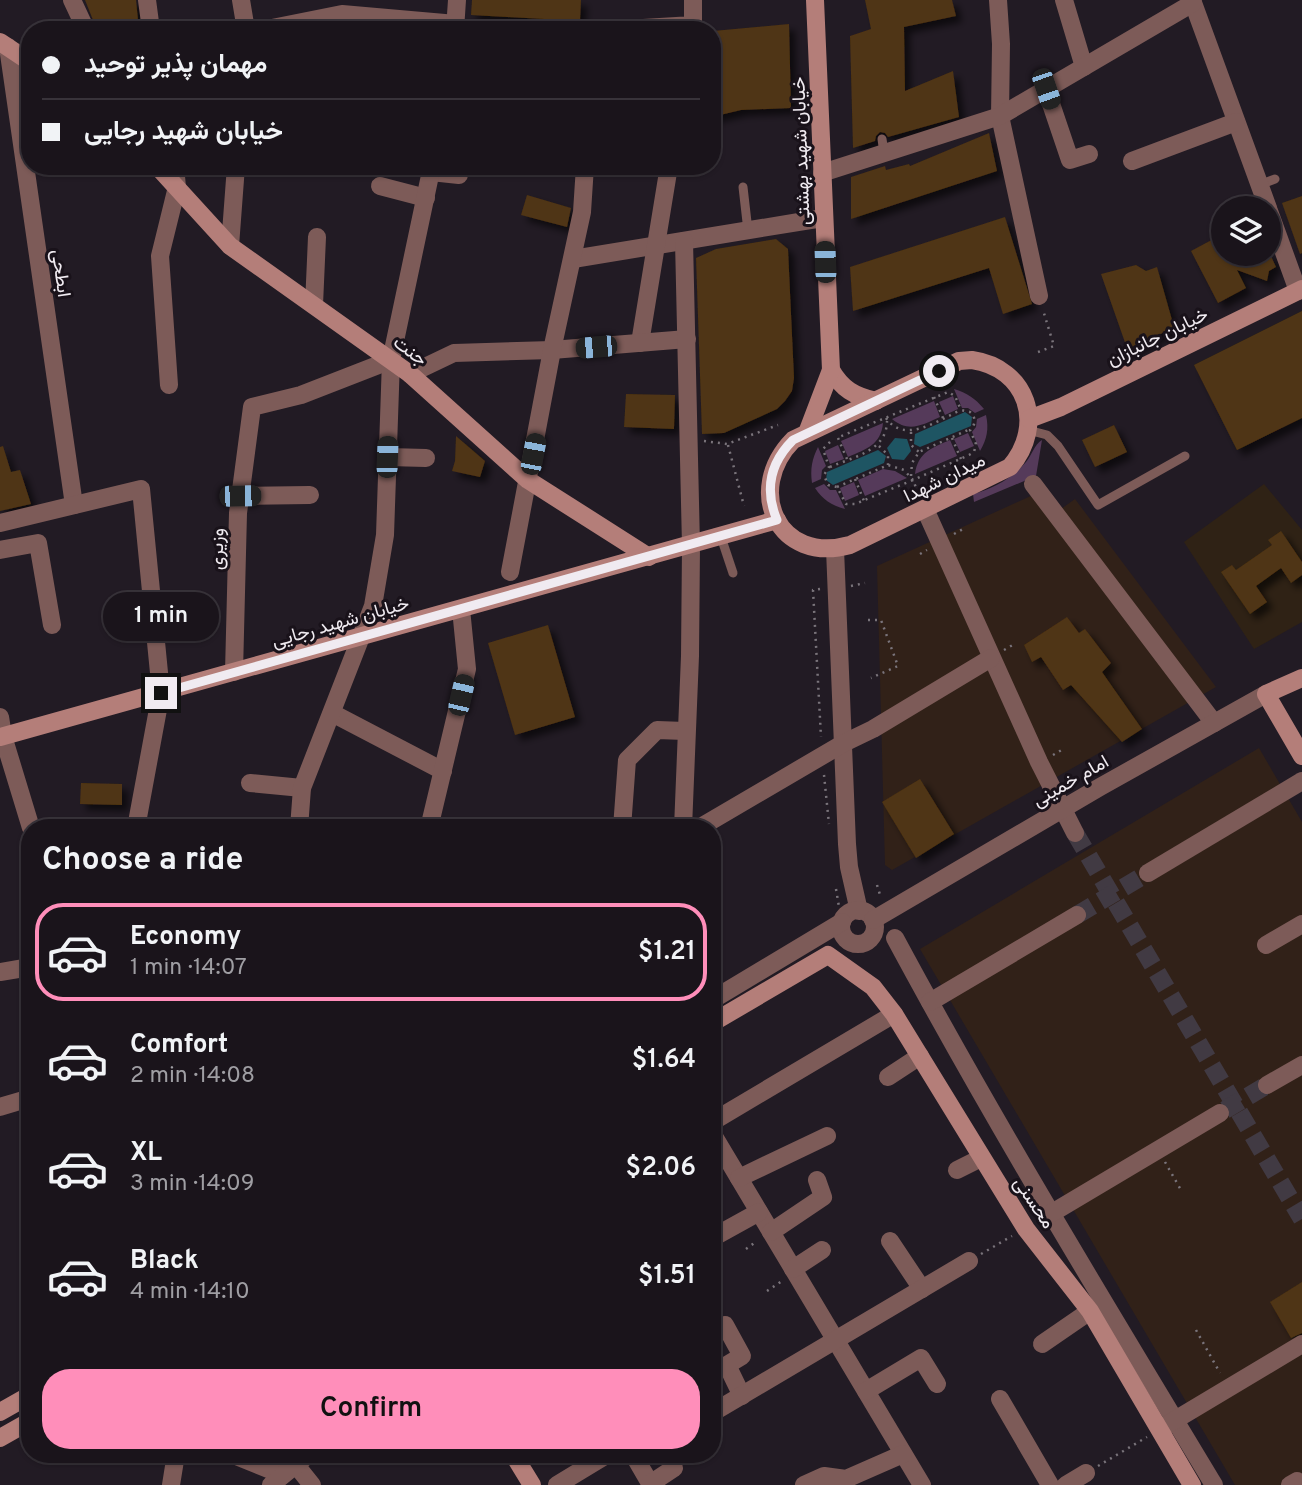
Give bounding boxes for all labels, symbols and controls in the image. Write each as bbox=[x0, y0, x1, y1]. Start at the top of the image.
text: مهمان پذیر توحید bbox=[84, 49, 267, 82]
car bbox=[1030, 66, 1063, 112]
street label: خیابان شهید بهشتی bbox=[787, 76, 817, 226]
text: خیابان شهید رجایی bbox=[84, 116, 283, 149]
map controls bbox=[1211, 196, 1281, 266]
button: layers bbox=[1211, 196, 1281, 266]
car bbox=[814, 241, 837, 283]
street label: ابطحی bbox=[45, 248, 75, 299]
street label: خیابان جانبازان bbox=[1103, 303, 1212, 373]
street label: جنت bbox=[388, 331, 432, 372]
car bbox=[575, 335, 618, 359]
route start bbox=[923, 355, 955, 387]
car bbox=[519, 431, 548, 477]
car bbox=[376, 436, 399, 478]
street label: میدان شهدا bbox=[900, 449, 990, 509]
car bbox=[219, 485, 262, 507]
street label: وزیری bbox=[206, 528, 230, 570]
callout: 1 min bbox=[103, 592, 219, 640]
street label: خیابان شهید رجایی bbox=[269, 592, 412, 654]
text: 1 min bbox=[134, 602, 188, 631]
car bbox=[447, 672, 476, 718]
route end bbox=[145, 677, 177, 709]
street label: امام خمینی bbox=[1028, 750, 1114, 813]
text: Choose a ride bbox=[42, 841, 243, 881]
icon: car bbox=[46, 921, 109, 984]
text: Economy bbox=[130, 921, 241, 954]
text: $1.21 bbox=[638, 936, 696, 969]
text: 1 min · 14:07 bbox=[130, 954, 247, 983]
icon: car bbox=[46, 1029, 109, 1092]
text: Comfort bbox=[130, 1029, 228, 1062]
text: $1.64 bbox=[632, 1044, 696, 1077]
text: 2 min · 14:08 bbox=[130, 1062, 255, 1091]
icon: car bbox=[46, 1137, 109, 1200]
text: XL bbox=[130, 1137, 162, 1170]
text: $2.06 bbox=[626, 1152, 696, 1185]
text: 3 min · 14:09 bbox=[130, 1170, 254, 1199]
street label: محسنی bbox=[1007, 1172, 1059, 1234]
icon: car bbox=[46, 1245, 109, 1308]
text: Black bbox=[130, 1245, 199, 1278]
text: $1.51 bbox=[638, 1260, 696, 1293]
text: 4 min · 14:10 bbox=[130, 1278, 250, 1307]
button: Confirm bbox=[42, 1369, 700, 1449]

